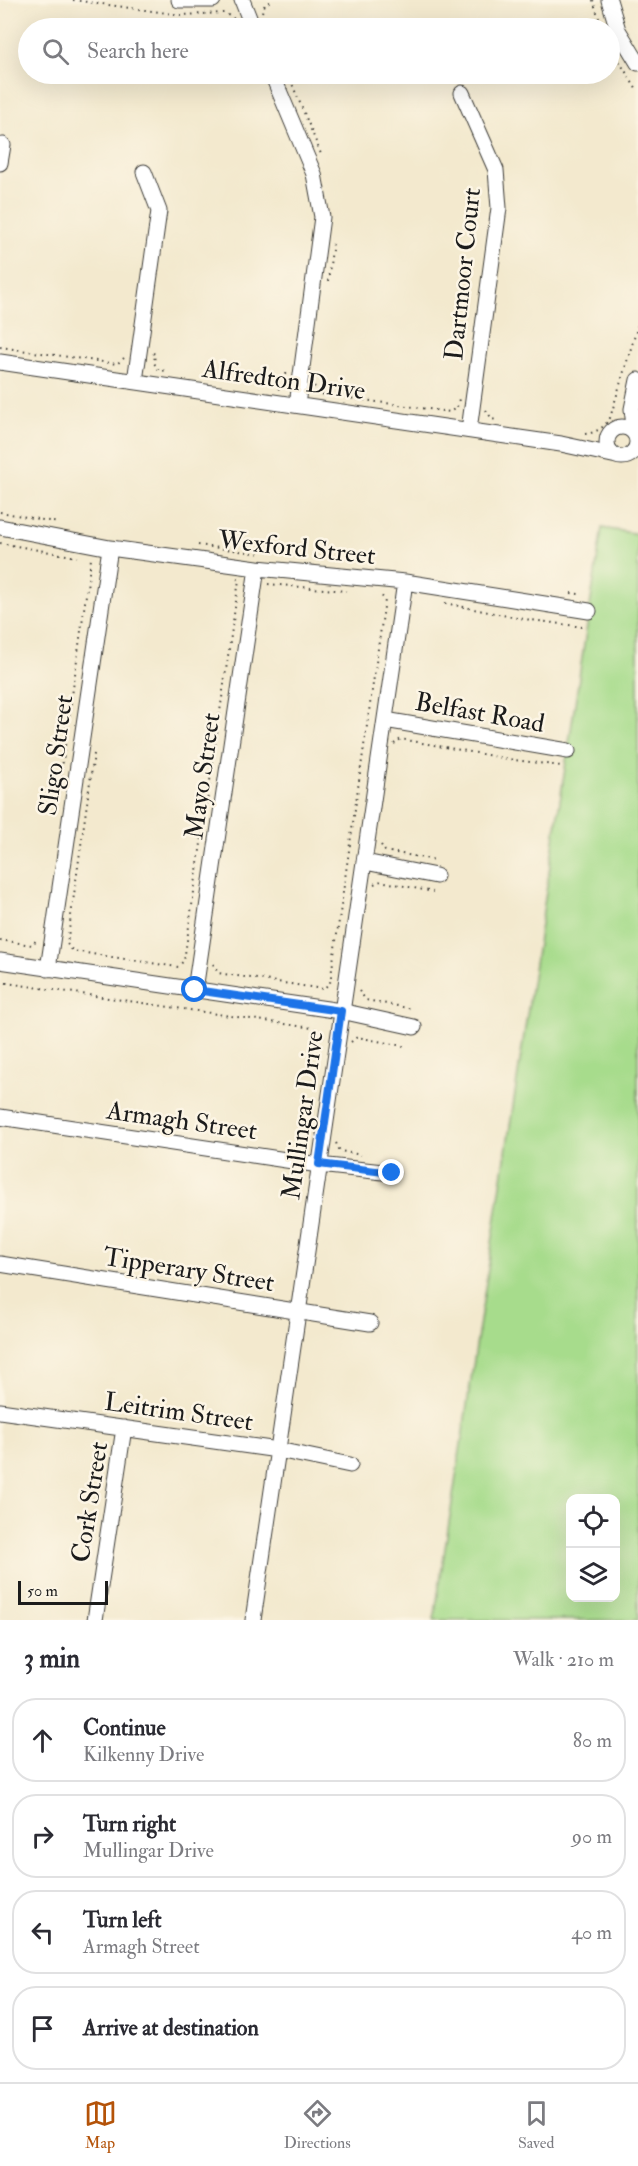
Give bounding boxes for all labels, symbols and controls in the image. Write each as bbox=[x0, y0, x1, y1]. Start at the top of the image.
search box bbox=[18, 18, 620, 84]
icon: search bbox=[39, 35, 72, 68]
text: Search here bbox=[87, 37, 189, 65]
street label: Dartmoor Court bbox=[438, 186, 488, 362]
street label: Alfredton Drive bbox=[199, 353, 367, 407]
street label: Wexford Street bbox=[216, 524, 377, 572]
street label: Belfast Road bbox=[413, 686, 547, 740]
street label: Sligo Street bbox=[32, 693, 80, 818]
street label: Mayo Street bbox=[178, 711, 228, 841]
route start bbox=[181, 976, 207, 1002]
street label: Mullingar Drive bbox=[275, 1029, 331, 1202]
street label: Armagh Street bbox=[104, 1094, 259, 1147]
route end bbox=[378, 1159, 404, 1185]
street label: Tipperary Street bbox=[101, 1241, 277, 1300]
street label: Leitrim Street bbox=[102, 1386, 255, 1438]
street label: Cork Street bbox=[65, 1440, 115, 1565]
map controls bbox=[566, 1494, 620, 1602]
button: locate bbox=[566, 1494, 620, 1548]
button: layers bbox=[566, 1548, 620, 1602]
scale bar bbox=[18, 1578, 108, 1606]
text: 50 m bbox=[27, 1581, 58, 1601]
text: 3 min bbox=[24, 1643, 80, 1675]
text: Walk · 210 m bbox=[513, 1647, 614, 1672]
text: Continue bbox=[83, 1714, 166, 1742]
icon: ahead bbox=[26, 1724, 59, 1757]
text: 80 m bbox=[573, 1728, 612, 1753]
text: Kilkenny Drive bbox=[83, 1742, 204, 1767]
text: Turn right bbox=[83, 1810, 176, 1838]
icon: right bbox=[26, 1820, 59, 1853]
text: 90 m bbox=[572, 1824, 612, 1849]
text: Mullingar Drive bbox=[83, 1838, 214, 1863]
text: Turn left bbox=[83, 1906, 162, 1934]
icon: left bbox=[26, 1916, 59, 1949]
text: 40 m bbox=[571, 1920, 612, 1945]
text: Armagh Street bbox=[83, 1934, 200, 1959]
icon: arrive bbox=[26, 2012, 59, 2045]
text: Arrive at destination bbox=[83, 2014, 259, 2042]
tab: Map bbox=[84, 2097, 117, 2153]
tab: Directions bbox=[284, 2097, 351, 2153]
tab: Saved bbox=[518, 2097, 554, 2153]

